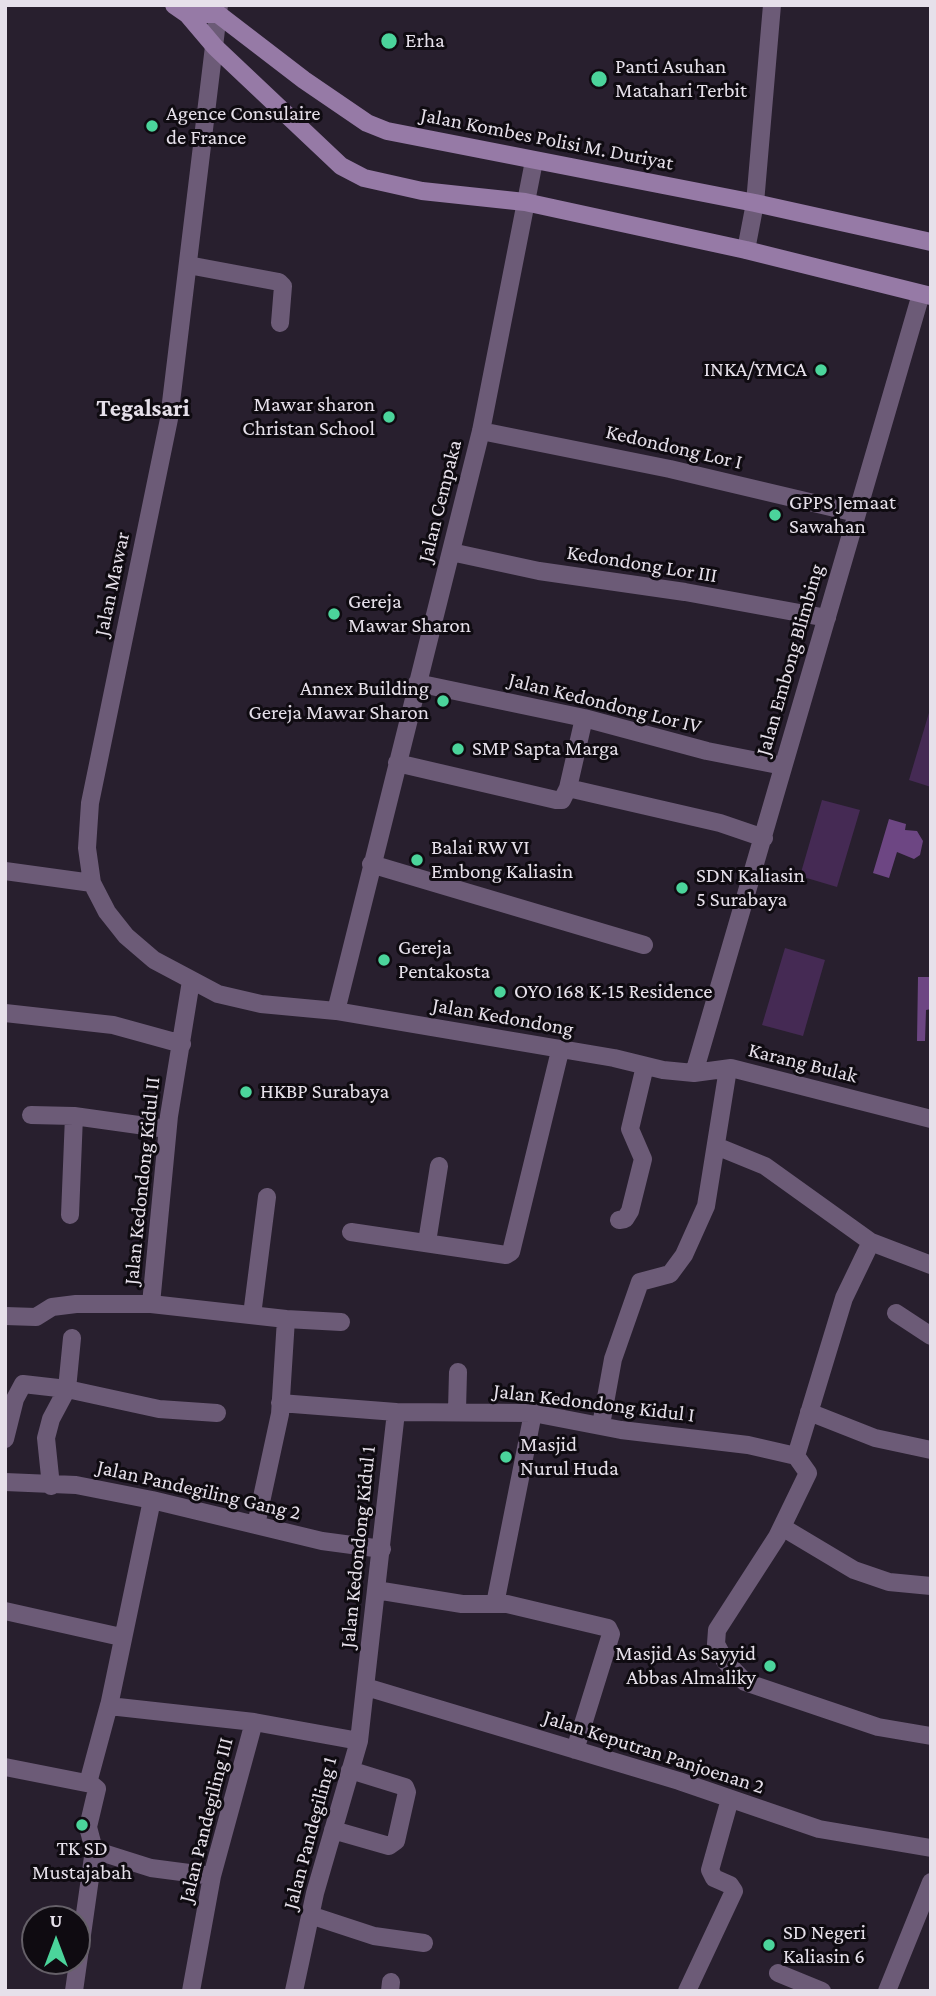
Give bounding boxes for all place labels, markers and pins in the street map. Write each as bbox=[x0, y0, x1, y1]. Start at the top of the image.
place label: Erha bbox=[405, 28, 445, 54]
marker: Erha bbox=[379, 31, 399, 51]
place label: Panti Asuhan Matahari Terbit bbox=[615, 54, 747, 104]
marker: Panti Asuhan Matahari Terbit bbox=[589, 69, 609, 89]
place label: Agence Consulaire de France bbox=[166, 101, 321, 151]
marker: Agence Consulaire de France bbox=[144, 118, 160, 134]
place label: INKA/YMCA bbox=[704, 357, 807, 383]
marker: INKA/YMCA bbox=[813, 362, 829, 378]
place label: Mawar sharon Christan School bbox=[242, 392, 375, 442]
marker: Mawar sharon Christan School bbox=[381, 409, 397, 425]
place label: GPPS Jemaat Sawahan bbox=[789, 490, 896, 540]
marker: GPPS Jemaat Sawahan bbox=[767, 507, 783, 523]
place label: Gereja Mawar Sharon bbox=[348, 589, 471, 639]
marker: Gereja Mawar Sharon bbox=[326, 606, 342, 622]
place label: Annex Building Gereja Mawar Sharon bbox=[248, 676, 429, 726]
marker: Annex Building Gereja Mawar Sharon bbox=[435, 693, 451, 709]
place label: SMP Sapta Marga bbox=[472, 736, 619, 762]
marker: SMP Sapta Marga bbox=[450, 741, 466, 757]
place label: Balai RW VI Embong Kaliasin bbox=[431, 835, 573, 885]
marker: Balai RW VI Embong Kaliasin bbox=[409, 852, 425, 868]
place label: SDN Kaliasin 5 Surabaya bbox=[696, 863, 805, 913]
marker: SDN Kaliasin 5 Surabaya bbox=[674, 880, 690, 896]
place label: Gereja Pentakosta bbox=[398, 935, 490, 985]
marker: Gereja Pentakosta bbox=[376, 952, 392, 968]
place label: OYO 168 K-15 Residence bbox=[514, 979, 712, 1005]
marker: OYO 168 K-15 Residence bbox=[492, 984, 508, 1000]
place label: HKBP Surabaya bbox=[260, 1079, 389, 1105]
marker: HKBP Surabaya bbox=[238, 1084, 254, 1100]
place label: Masjid Nurul Huda bbox=[520, 1432, 619, 1482]
marker: Masjid Nurul Huda bbox=[498, 1449, 514, 1465]
place label: Masjid As Sayyid Abbas Almaliky bbox=[615, 1641, 756, 1691]
marker: Masjid As Sayyid Abbas Almaliky bbox=[762, 1658, 778, 1674]
marker: TK SD Mustajabah bbox=[74, 1817, 90, 1833]
place label: TK SD Mustajabah bbox=[32, 1836, 132, 1886]
place label: SD Negeri Kaliasin 6 bbox=[783, 1920, 866, 1970]
marker: SD Negeri Kaliasin 6 bbox=[761, 1937, 777, 1953]

